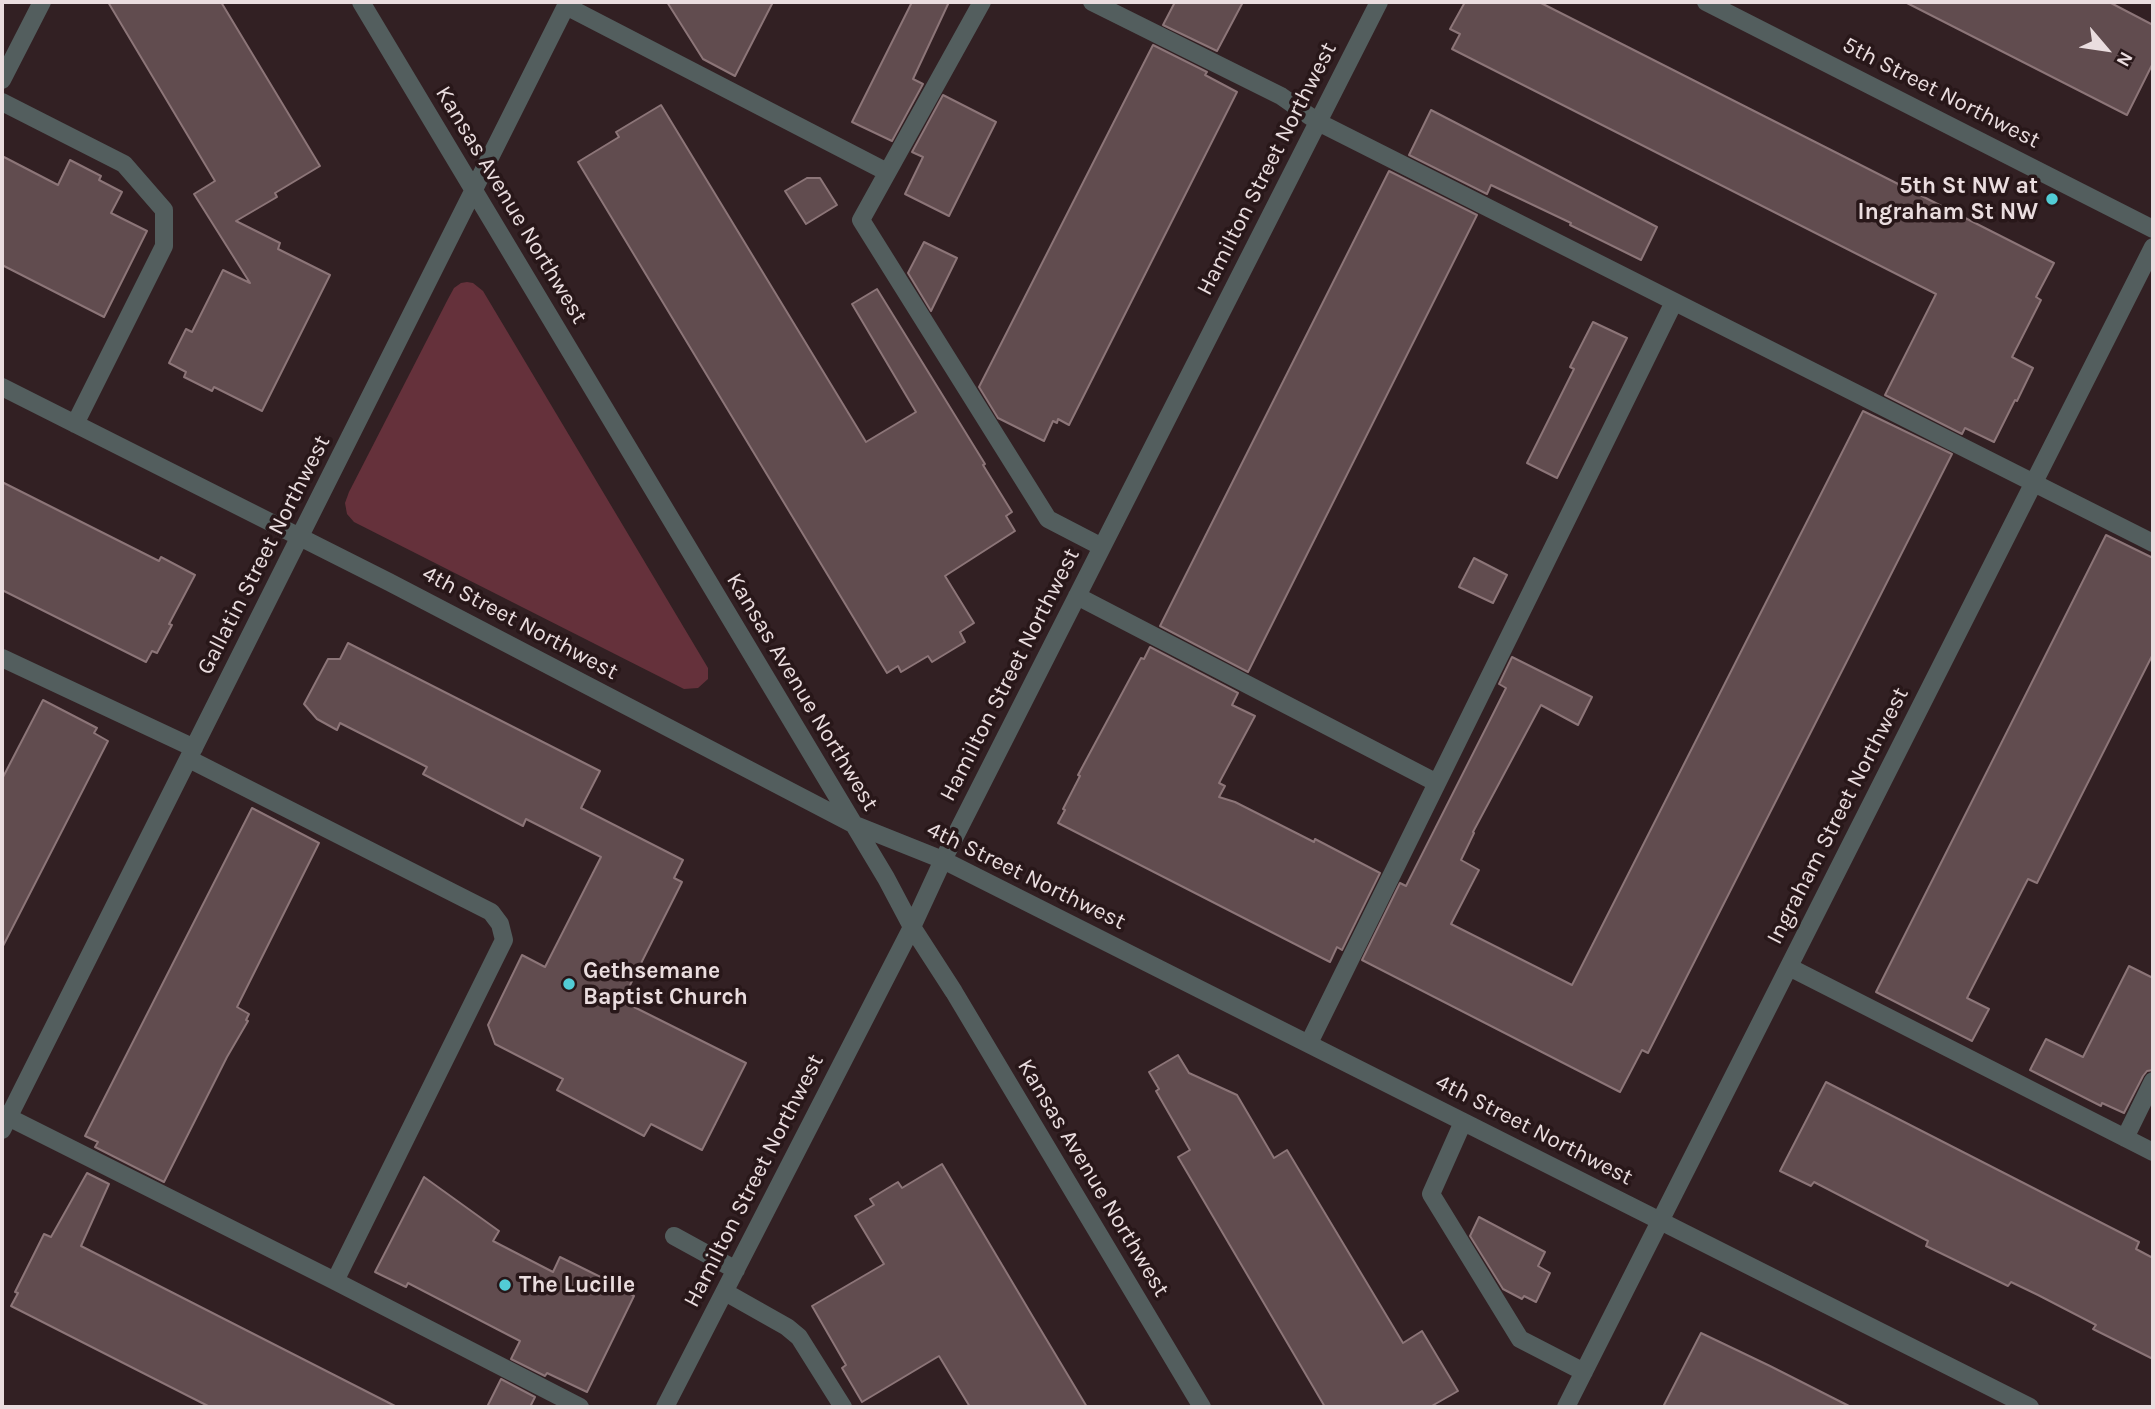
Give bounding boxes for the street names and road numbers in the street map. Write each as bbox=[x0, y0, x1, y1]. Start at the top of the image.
street label: 5th Street Northwest bbox=[1838, 31, 2044, 155]
street label: Hamilton Street Northwest bbox=[1191, 38, 1343, 300]
street label: Kansas Avenue Northwest bbox=[429, 81, 593, 329]
street label: Gallatin Street Northwest bbox=[192, 431, 336, 679]
street label: Hamilton Street Northwest bbox=[934, 544, 1086, 806]
street label: 4th Street Northwest bbox=[417, 560, 623, 686]
street label: Kansas Avenue Northwest bbox=[720, 568, 884, 816]
street label: Ingraham Street Northwest bbox=[1761, 683, 1915, 949]
street label: 4th Street Northwest bbox=[922, 816, 1130, 936]
street label: Hamilton Street Northwest bbox=[678, 1050, 830, 1312]
street label: Kansas Avenue Northwest bbox=[1011, 1054, 1175, 1302]
street label: 4th Street Northwest bbox=[1431, 1068, 1637, 1192]

